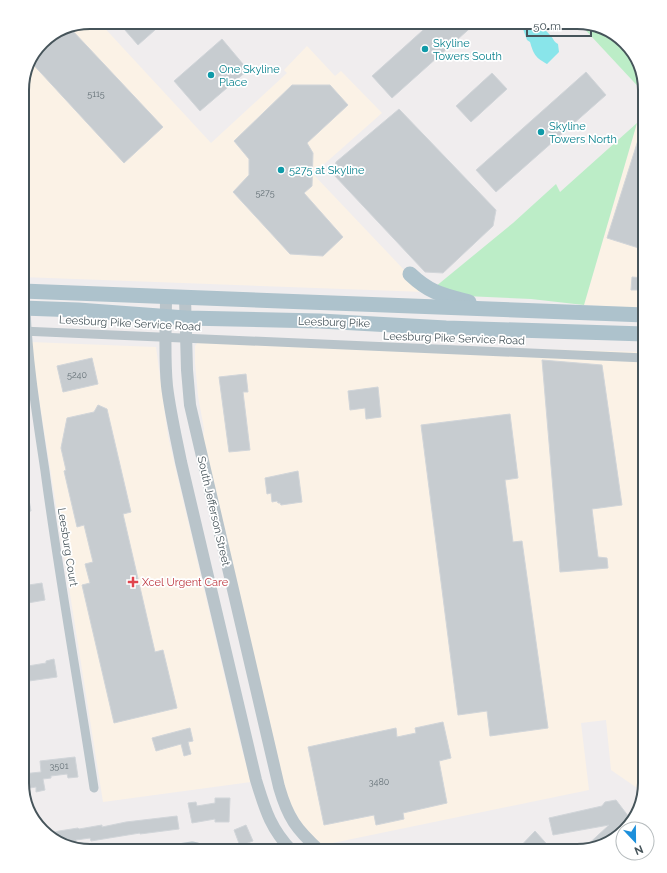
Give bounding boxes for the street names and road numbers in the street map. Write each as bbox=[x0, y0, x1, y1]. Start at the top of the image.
street label: Leesburg Pike Service Road bbox=[59, 313, 201, 334]
street label: Leesburg Pike bbox=[298, 315, 371, 330]
street label: Leesburg Pike Service Road bbox=[383, 330, 525, 347]
street label: South Jefferson Street bbox=[195, 455, 233, 567]
street label: Leesburg Court bbox=[55, 507, 80, 588]

